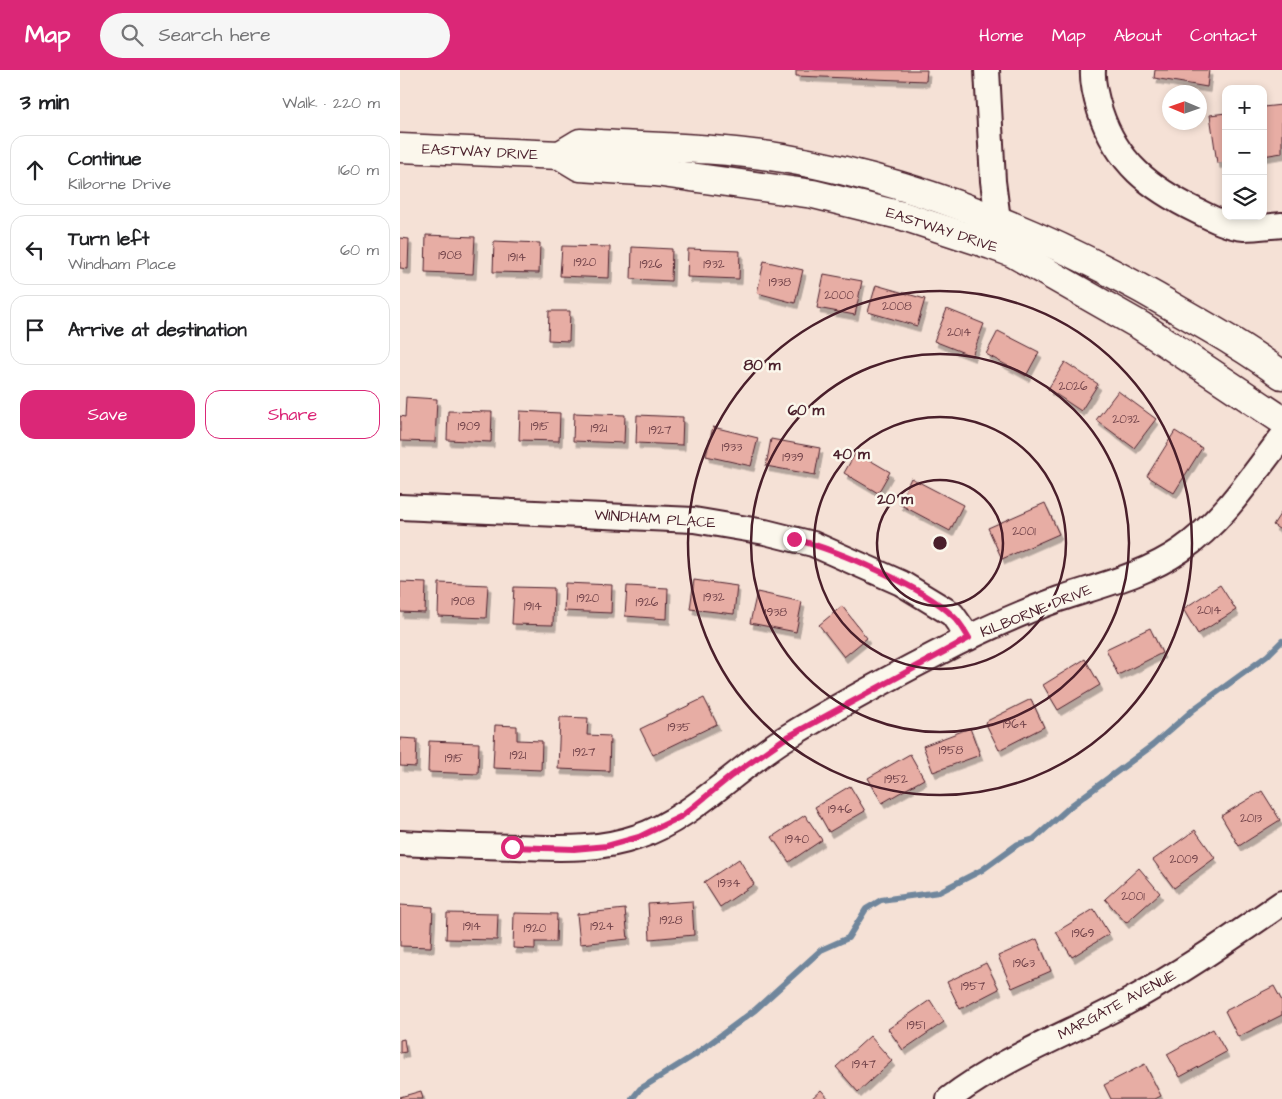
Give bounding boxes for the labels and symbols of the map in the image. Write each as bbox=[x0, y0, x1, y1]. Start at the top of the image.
north arrow bbox=[1162, 85, 1207, 130]
street label: EASTWAY DRIVE bbox=[421, 138, 539, 166]
street label: EASTWAY DRIVE bbox=[884, 202, 1001, 258]
house number: 1908 bbox=[438, 247, 462, 264]
house number: 1914 bbox=[508, 249, 526, 266]
house number: 1920 bbox=[574, 254, 597, 271]
house number: 1926 bbox=[640, 256, 663, 273]
house number: 1932 bbox=[703, 256, 725, 273]
house number: 1938 bbox=[769, 274, 791, 291]
house number: 2000 bbox=[824, 287, 854, 304]
house number: 2008 bbox=[882, 298, 912, 315]
house number: 2014 bbox=[947, 324, 971, 341]
text: 80 m bbox=[744, 355, 781, 376]
house number: 2026 bbox=[1059, 378, 1088, 395]
text: 60 m bbox=[788, 400, 825, 421]
house number: 2032 bbox=[1112, 411, 1140, 428]
house number: 1909 bbox=[458, 418, 481, 435]
house number: 1915 bbox=[531, 418, 550, 435]
house number: 1921 bbox=[591, 420, 608, 437]
house number: 1927 bbox=[649, 422, 672, 439]
house number: 1933 bbox=[722, 439, 742, 456]
text: 40 m bbox=[832, 444, 870, 465]
house number: 1939 bbox=[782, 449, 804, 466]
text: 20 m bbox=[876, 489, 913, 510]
street label: WINDHAM PLACE bbox=[594, 504, 717, 534]
house number: 2001 bbox=[1012, 523, 1036, 540]
route end bbox=[783, 528, 806, 551]
centre of rings bbox=[931, 534, 949, 552]
street label: KILBORNE DRIVE bbox=[977, 579, 1095, 643]
house number: 1932 bbox=[703, 589, 725, 606]
house number: 1920 bbox=[577, 590, 600, 607]
house number: 1908 bbox=[451, 593, 475, 610]
house number: 1926 bbox=[636, 594, 659, 611]
house number: 1914 bbox=[524, 598, 542, 615]
house number: 2014 bbox=[1197, 602, 1221, 619]
house number: 1938 bbox=[765, 604, 787, 621]
house number: 1964 bbox=[1003, 716, 1027, 733]
house number: 1935 bbox=[668, 719, 691, 736]
house number: 1958 bbox=[939, 742, 964, 759]
house number: 1927 bbox=[573, 744, 596, 761]
house number: 1921 bbox=[510, 747, 527, 764]
house number: 1915 bbox=[445, 750, 464, 767]
house number: 1952 bbox=[884, 771, 908, 788]
house number: 1946 bbox=[828, 801, 853, 818]
house number: 2013 bbox=[1240, 810, 1262, 827]
house number: 1940 bbox=[785, 831, 809, 848]
route start bbox=[501, 836, 524, 859]
house number: 2009 bbox=[1170, 851, 1199, 868]
house number: 1934 bbox=[718, 875, 740, 892]
house number: 2001 bbox=[1121, 888, 1145, 905]
house number: 1928 bbox=[659, 912, 683, 929]
house number: 1914 bbox=[463, 918, 481, 935]
house number: 1924 bbox=[590, 918, 614, 935]
house number: 1920 bbox=[524, 920, 547, 937]
house number: 1969 bbox=[1072, 925, 1095, 942]
house number: 1963 bbox=[1013, 955, 1035, 972]
street label: MARGATE AVENUE bbox=[1054, 965, 1180, 1045]
house number: 1957 bbox=[961, 978, 986, 995]
house number: 1951 bbox=[907, 1017, 926, 1034]
house number: 1947 bbox=[852, 1056, 877, 1073]

